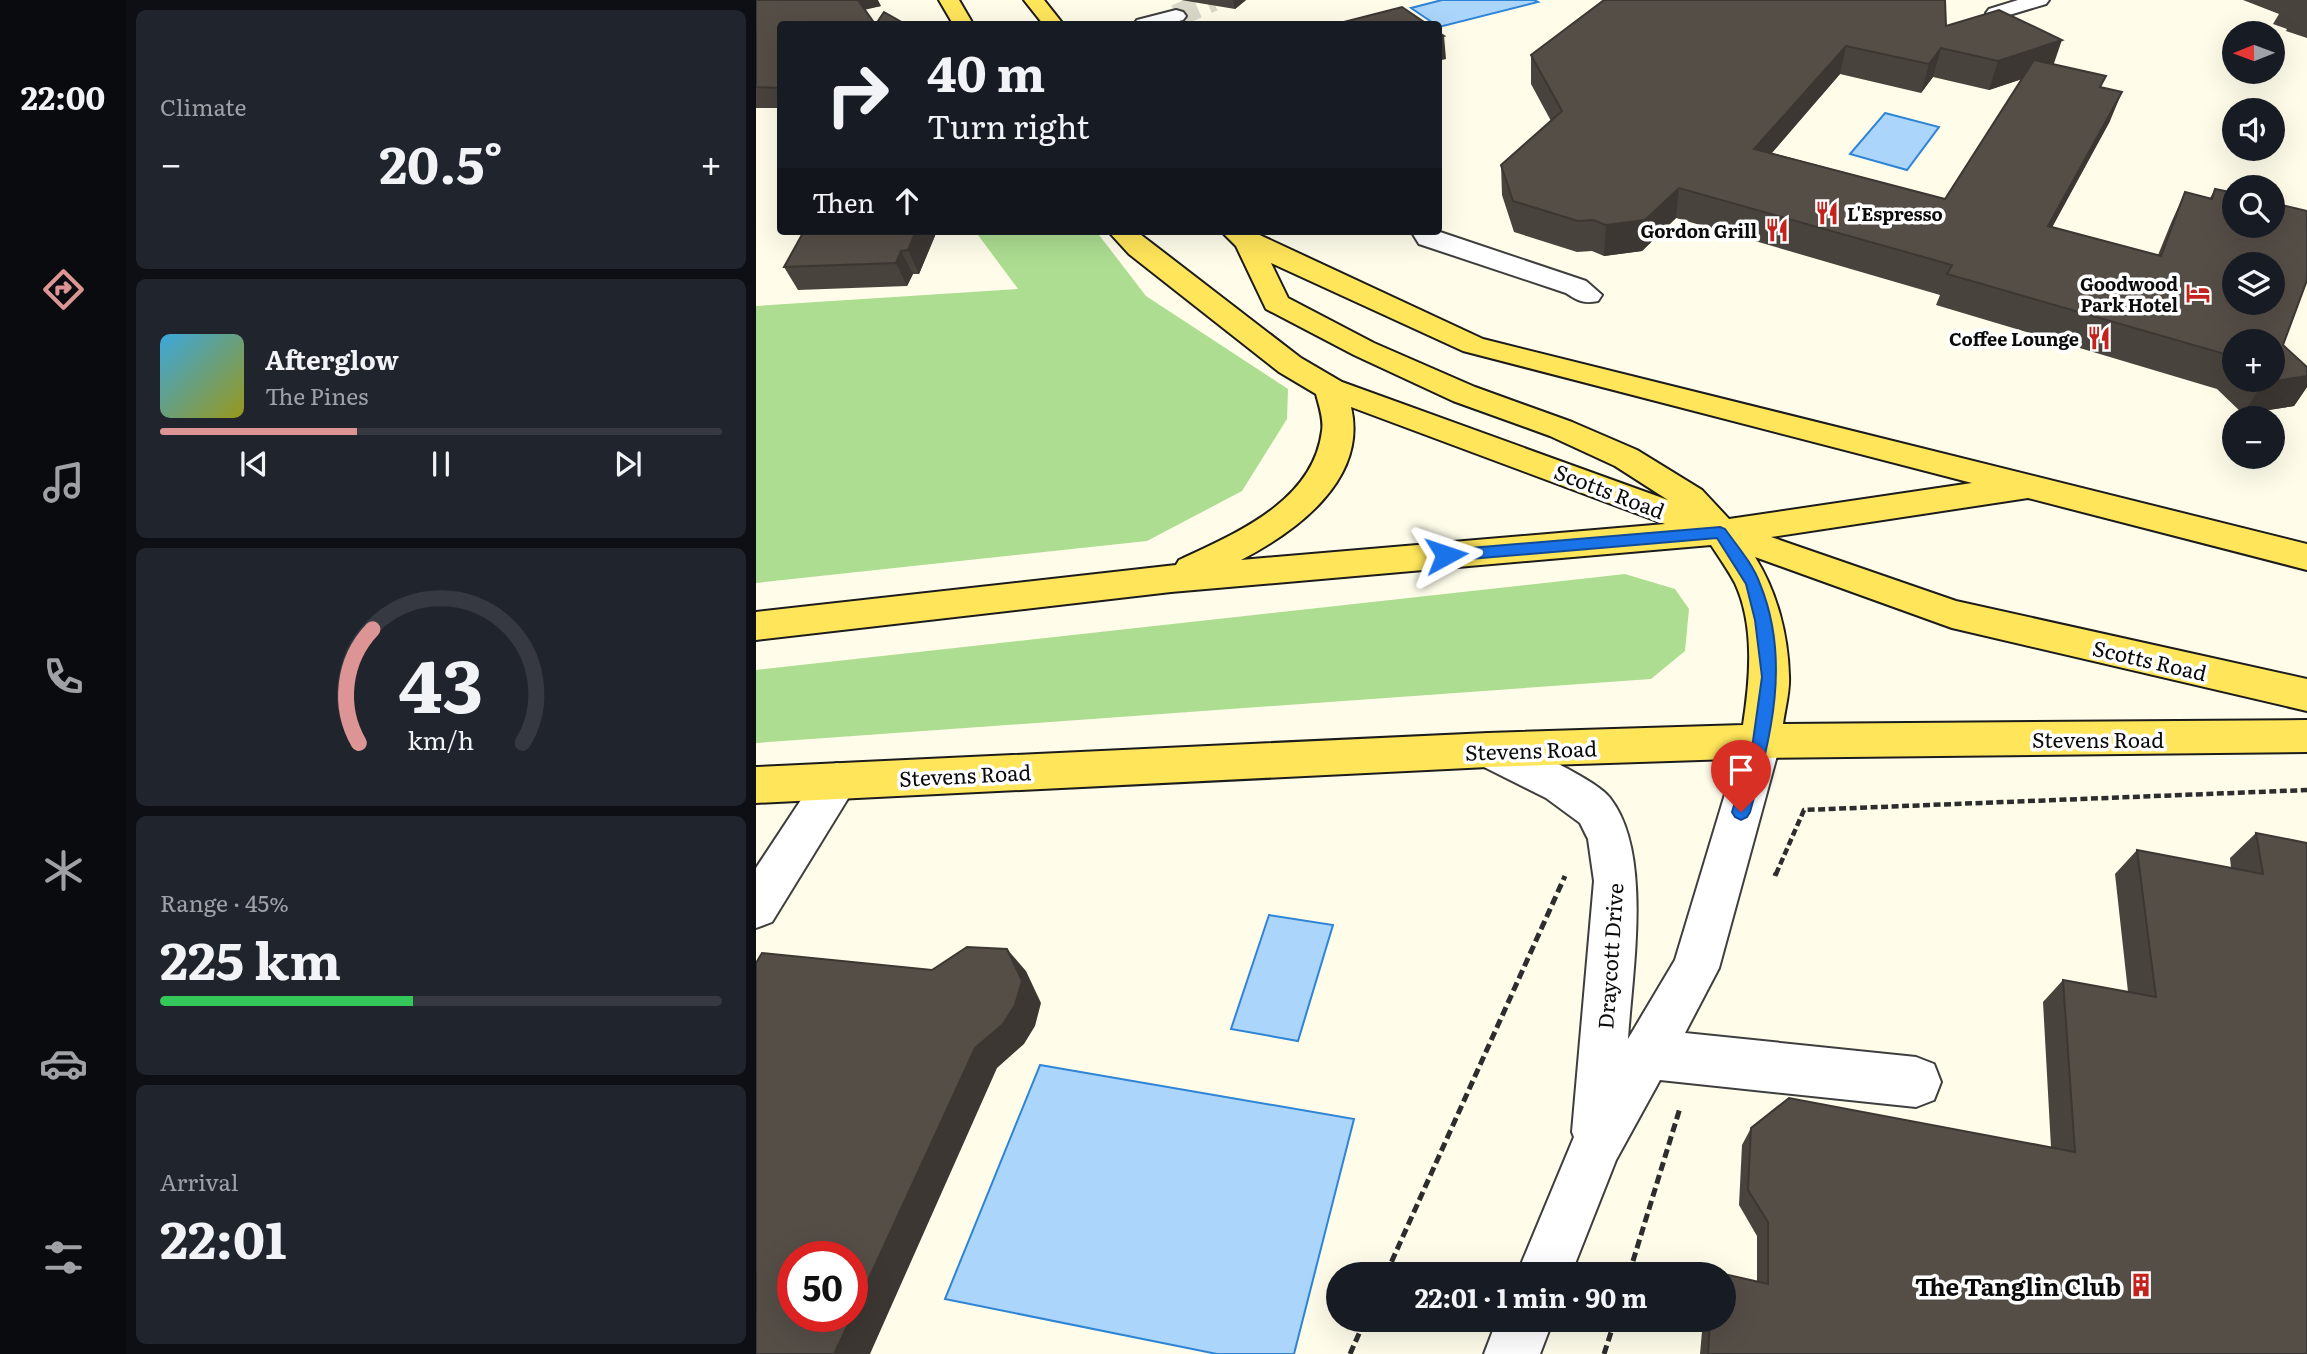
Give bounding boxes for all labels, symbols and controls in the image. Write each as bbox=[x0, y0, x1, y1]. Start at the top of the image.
north arrow bbox=[2222, 21, 2286, 84]
map controls bbox=[2222, 21, 2285, 469]
text: 40 m bbox=[927, 34, 1045, 107]
icon: right bbox=[812, 49, 903, 140]
text: 22:00 bbox=[21, 72, 105, 120]
text: Climate bbox=[160, 89, 246, 123]
button: sound bbox=[2222, 98, 2285, 161]
text: Turn right bbox=[927, 101, 1089, 149]
text: 20.5° bbox=[379, 123, 503, 200]
text: − bbox=[160, 133, 182, 190]
text: + bbox=[700, 133, 722, 190]
button: search bbox=[2222, 175, 2285, 238]
text: Then bbox=[812, 182, 874, 221]
icon: ahead bbox=[888, 182, 926, 220]
restaurant icon: L'Espresso bbox=[1813, 199, 1841, 227]
place label: L'Espresso bbox=[1847, 200, 1943, 227]
restaurant icon: Gordon Grill bbox=[1763, 216, 1791, 244]
place label: Gordon Grill bbox=[1640, 217, 1757, 244]
button: layers bbox=[2222, 252, 2285, 315]
icon: directions bbox=[39, 265, 88, 314]
place label: Goodwood Park Hotel bbox=[2080, 270, 2178, 318]
hotel icon: Goodwood Park Hotel bbox=[2184, 279, 2212, 307]
restaurant icon: Coffee Lounge bbox=[2085, 324, 2113, 352]
place label: Coffee Lounge bbox=[1949, 325, 2079, 352]
button: + bbox=[2222, 329, 2285, 392]
text: Afterglow bbox=[265, 339, 399, 378]
text: The Pines bbox=[265, 378, 368, 412]
button: − bbox=[2222, 406, 2285, 469]
icon: previous bbox=[235, 445, 273, 483]
icon: pause bbox=[422, 445, 460, 483]
icon: next bbox=[609, 445, 647, 483]
street label: Scotts Road bbox=[1550, 455, 1670, 525]
icon: music bbox=[39, 458, 88, 507]
position arrow bbox=[1409, 518, 1483, 592]
text: 43 bbox=[399, 627, 483, 735]
street label: Scotts Road bbox=[2090, 631, 2210, 687]
icon: phone bbox=[39, 652, 88, 701]
text: km/h bbox=[408, 721, 474, 758]
street label: Stevens Road bbox=[2032, 723, 2164, 754]
street label: Stevens Road bbox=[1464, 731, 1598, 767]
pin bbox=[1711, 740, 1771, 812]
icon: arrive bbox=[1722, 751, 1760, 789]
street label: Stevens Road bbox=[898, 755, 1032, 793]
icon: climate bbox=[39, 846, 88, 895]
street label: Draycott Drive bbox=[1588, 882, 1630, 1030]
text: Range · 45% bbox=[160, 885, 289, 919]
text: 225 km bbox=[160, 919, 341, 996]
icon: car bbox=[39, 1039, 88, 1088]
text: Arrival bbox=[160, 1164, 239, 1198]
text: 22:01 bbox=[160, 1198, 287, 1275]
icon: filters bbox=[39, 1233, 88, 1282]
speed limit sign: 50 bbox=[777, 1241, 868, 1332]
place label: The Tanglin Club bbox=[1915, 1268, 2121, 1303]
building icon: The Tanglin Club bbox=[2127, 1271, 2155, 1299]
text: 22:01 · 1 min · 90 m bbox=[1415, 1277, 1647, 1316]

